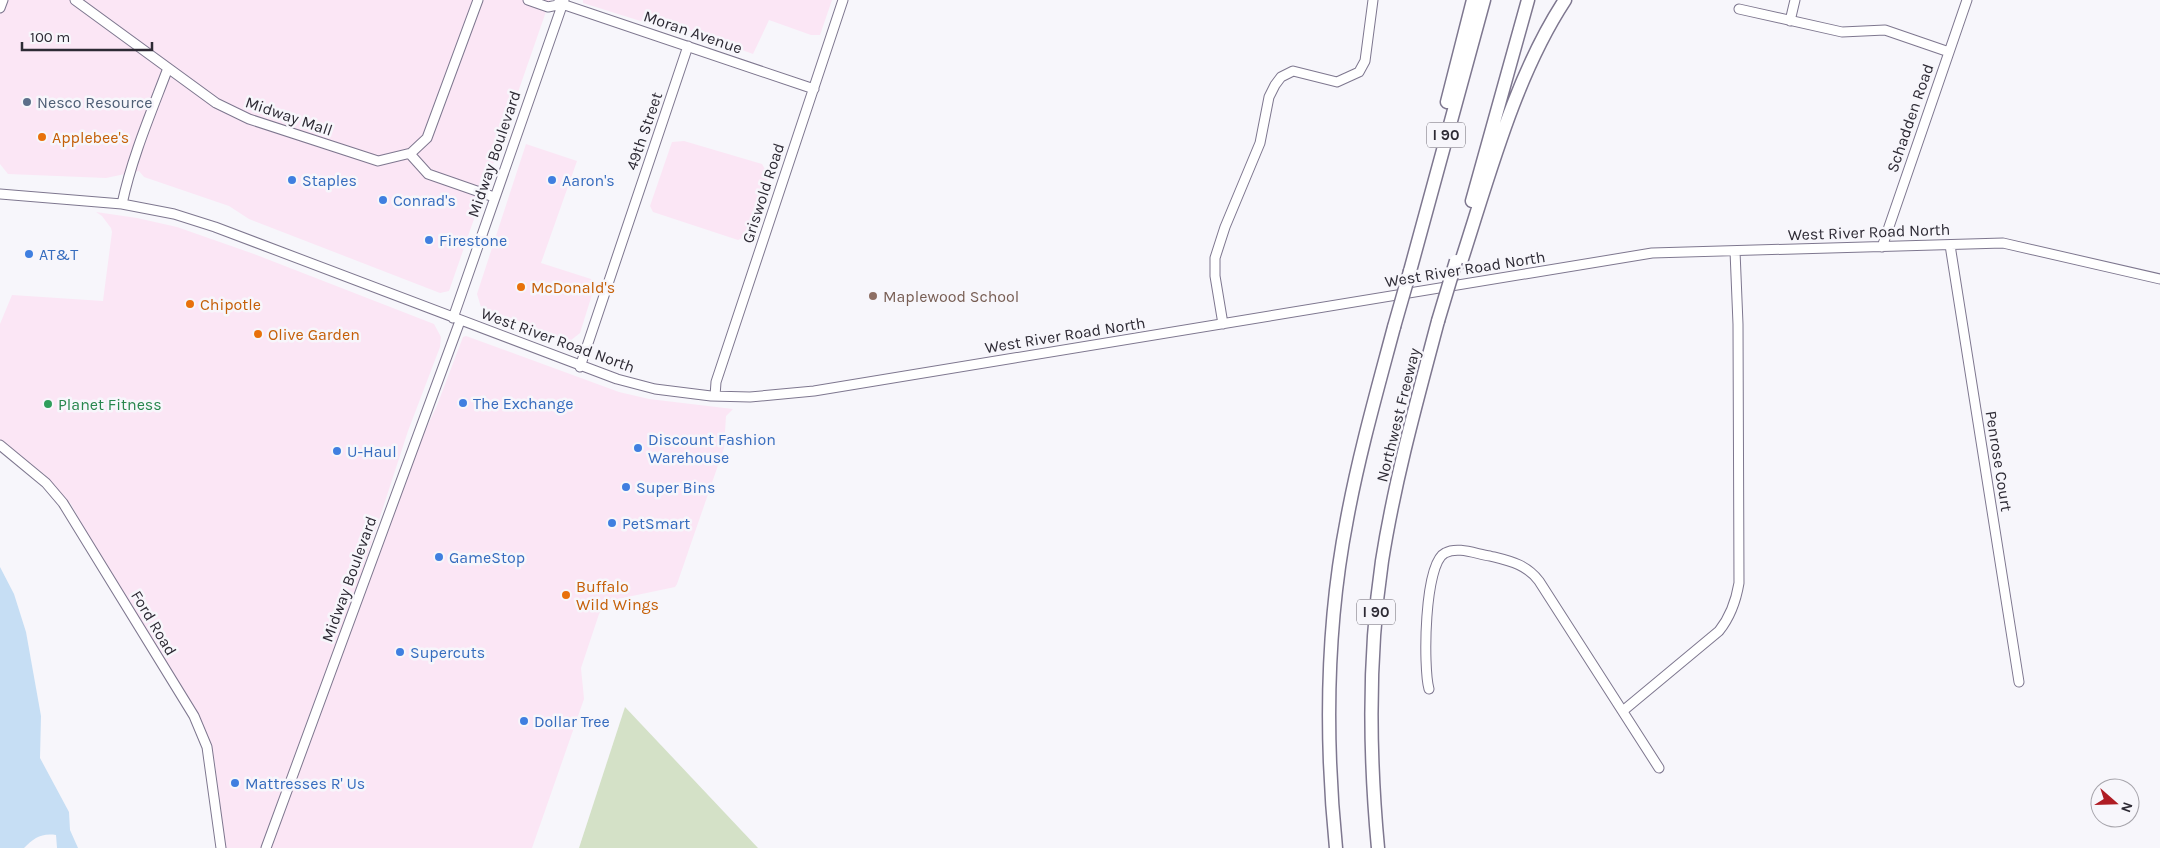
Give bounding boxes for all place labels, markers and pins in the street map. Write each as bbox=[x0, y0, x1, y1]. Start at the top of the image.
place label: Nesco Resource bbox=[37, 93, 152, 112]
marker: Nesco Resource bbox=[21, 96, 33, 108]
place label: Applebee's bbox=[52, 128, 129, 147]
marker: Applebee's bbox=[36, 131, 48, 143]
place label: Staples bbox=[302, 171, 357, 190]
place label: Aaron's bbox=[562, 171, 615, 190]
marker: Staples bbox=[286, 174, 298, 186]
marker: Aaron's bbox=[546, 174, 558, 186]
place label: Conrad's bbox=[393, 191, 456, 210]
marker: Conrad's bbox=[377, 194, 389, 206]
place label: Firestone bbox=[439, 231, 507, 250]
marker: Firestone bbox=[423, 234, 435, 246]
place label: AT&T bbox=[39, 245, 78, 264]
marker: AT&T bbox=[23, 248, 35, 260]
place label: McDonald's bbox=[531, 278, 615, 297]
marker: McDonald's bbox=[515, 281, 527, 293]
place label: Maplewood School bbox=[883, 287, 1019, 306]
marker: Maplewood School bbox=[867, 290, 879, 302]
place label: Chipotle bbox=[200, 295, 261, 314]
marker: Chipotle bbox=[184, 298, 196, 310]
place label: Olive Garden bbox=[268, 325, 360, 344]
marker: Olive Garden bbox=[252, 328, 264, 340]
place label: The Exchange bbox=[473, 394, 573, 413]
place label: Planet Fitness bbox=[58, 395, 162, 414]
marker: The Exchange bbox=[457, 397, 469, 409]
marker: Planet Fitness bbox=[42, 398, 54, 410]
place label: Discount Fashion Warehouse bbox=[648, 430, 776, 467]
place label: U-Haul bbox=[347, 442, 397, 461]
marker: Discount Fashion Warehouse bbox=[632, 442, 644, 454]
marker: U-Haul bbox=[331, 445, 343, 457]
place label: Super Bins bbox=[636, 478, 715, 497]
marker: Super Bins bbox=[620, 481, 632, 493]
place label: PetSmart bbox=[622, 514, 690, 533]
marker: PetSmart bbox=[606, 517, 618, 529]
place label: GameStop bbox=[449, 548, 525, 567]
marker: GameStop bbox=[433, 551, 445, 563]
place label: Buffalo Wild Wings bbox=[576, 577, 659, 614]
marker: Buffalo Wild Wings bbox=[560, 589, 572, 601]
place label: Supercuts bbox=[410, 643, 485, 662]
marker: Supercuts bbox=[394, 646, 406, 658]
place label: Dollar Tree bbox=[534, 712, 610, 731]
marker: Dollar Tree bbox=[518, 715, 530, 727]
place label: Mattresses R' Us bbox=[245, 774, 365, 793]
marker: Mattresses R' Us bbox=[229, 777, 241, 789]

